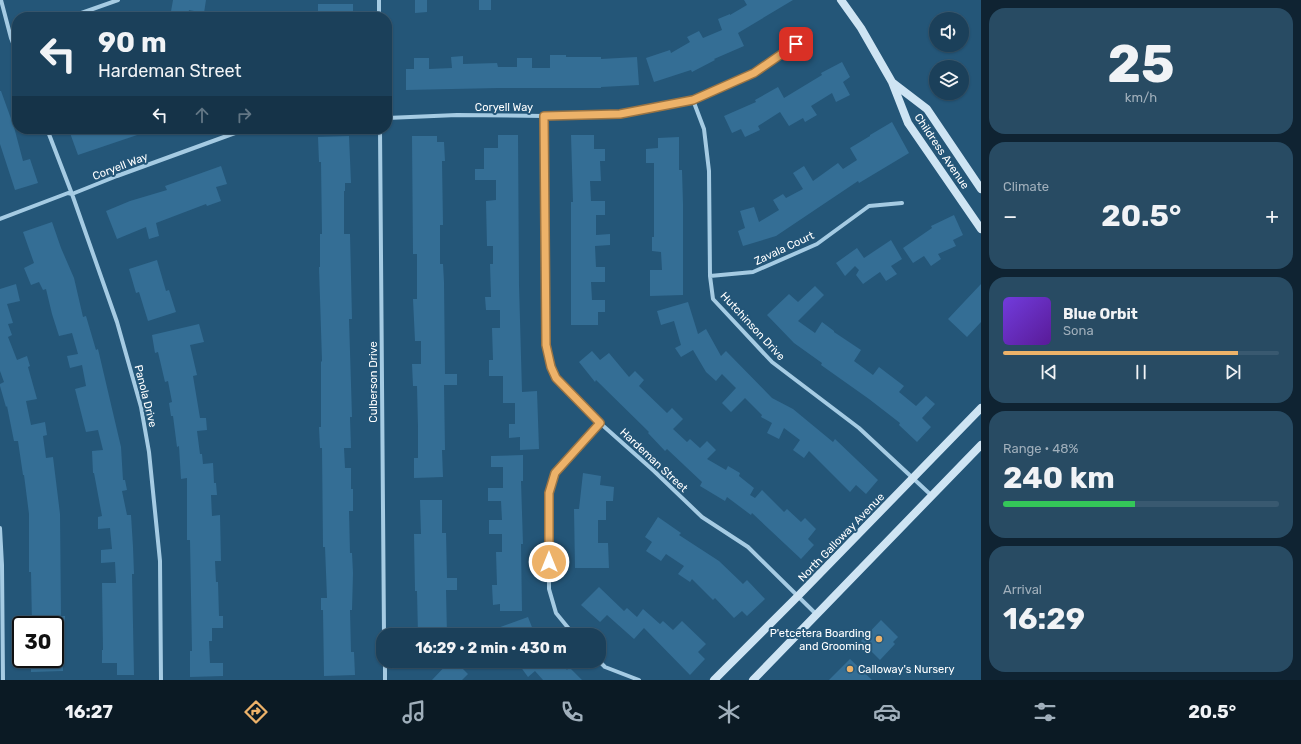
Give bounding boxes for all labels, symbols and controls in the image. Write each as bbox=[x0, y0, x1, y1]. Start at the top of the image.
map controls bbox=[929, 12, 969, 100]
button: sound bbox=[929, 12, 969, 52]
text: 90 m bbox=[98, 26, 167, 59]
pin bbox=[779, 27, 813, 61]
icon: left bbox=[32, 28, 84, 80]
icon: arrive bbox=[785, 33, 807, 55]
text: 25 bbox=[1107, 33, 1175, 95]
text: Hardeman Street bbox=[98, 60, 242, 82]
button: layers bbox=[929, 60, 969, 100]
text: km/h bbox=[1125, 90, 1157, 105]
street label: Coryell Way bbox=[475, 101, 533, 114]
icon: left bbox=[149, 104, 171, 126]
icon: ahead bbox=[191, 104, 213, 126]
icon: right bbox=[233, 104, 255, 126]
street label: Childress Avenue bbox=[912, 111, 972, 192]
street label: Coryell Way bbox=[91, 150, 150, 183]
text: Climate bbox=[1003, 179, 1049, 194]
text: 20.5° bbox=[1101, 198, 1181, 234]
text: − bbox=[1003, 203, 1017, 230]
text: + bbox=[1265, 203, 1279, 230]
street label: Zavala Court bbox=[752, 229, 817, 268]
street label: Hutchinson Drive bbox=[718, 289, 788, 363]
text: Blue Orbit bbox=[1063, 305, 1138, 323]
text: Sona bbox=[1063, 323, 1094, 338]
street label: Culberson Drive bbox=[367, 341, 380, 423]
icon: previous bbox=[1038, 361, 1060, 383]
icon: pause bbox=[1130, 361, 1152, 383]
icon: next bbox=[1222, 361, 1244, 383]
street label: Panola Drive bbox=[131, 364, 160, 429]
street label: Hardeman Street bbox=[617, 426, 691, 496]
text: Range · 48% bbox=[1003, 441, 1079, 456]
text: 240 km bbox=[1003, 460, 1115, 496]
street label: North Galloway Avenue bbox=[796, 490, 887, 584]
position arrow bbox=[528, 541, 570, 583]
text: Arrival bbox=[1003, 582, 1042, 597]
text: 16:29 bbox=[1003, 601, 1085, 637]
speed limit sign: 30 bbox=[12, 616, 64, 668]
place label: P'etcetera Boarding and Grooming bbox=[770, 627, 871, 653]
marker: P'etcetera Boarding and Grooming bbox=[874, 634, 884, 644]
text: 16:29 · 2 min · 430 m bbox=[415, 639, 567, 657]
place label: Calloway's Nursery bbox=[858, 663, 955, 676]
marker: Calloway's Nursery bbox=[845, 664, 855, 674]
icon: directions bbox=[242, 698, 270, 726]
icon: music bbox=[400, 698, 428, 726]
icon: phone bbox=[558, 698, 586, 726]
icon: climate bbox=[715, 698, 743, 726]
icon: car bbox=[873, 698, 901, 726]
icon: filters bbox=[1031, 698, 1059, 726]
text: 16:27 bbox=[65, 701, 113, 723]
text: 20.5° bbox=[1188, 701, 1236, 723]

